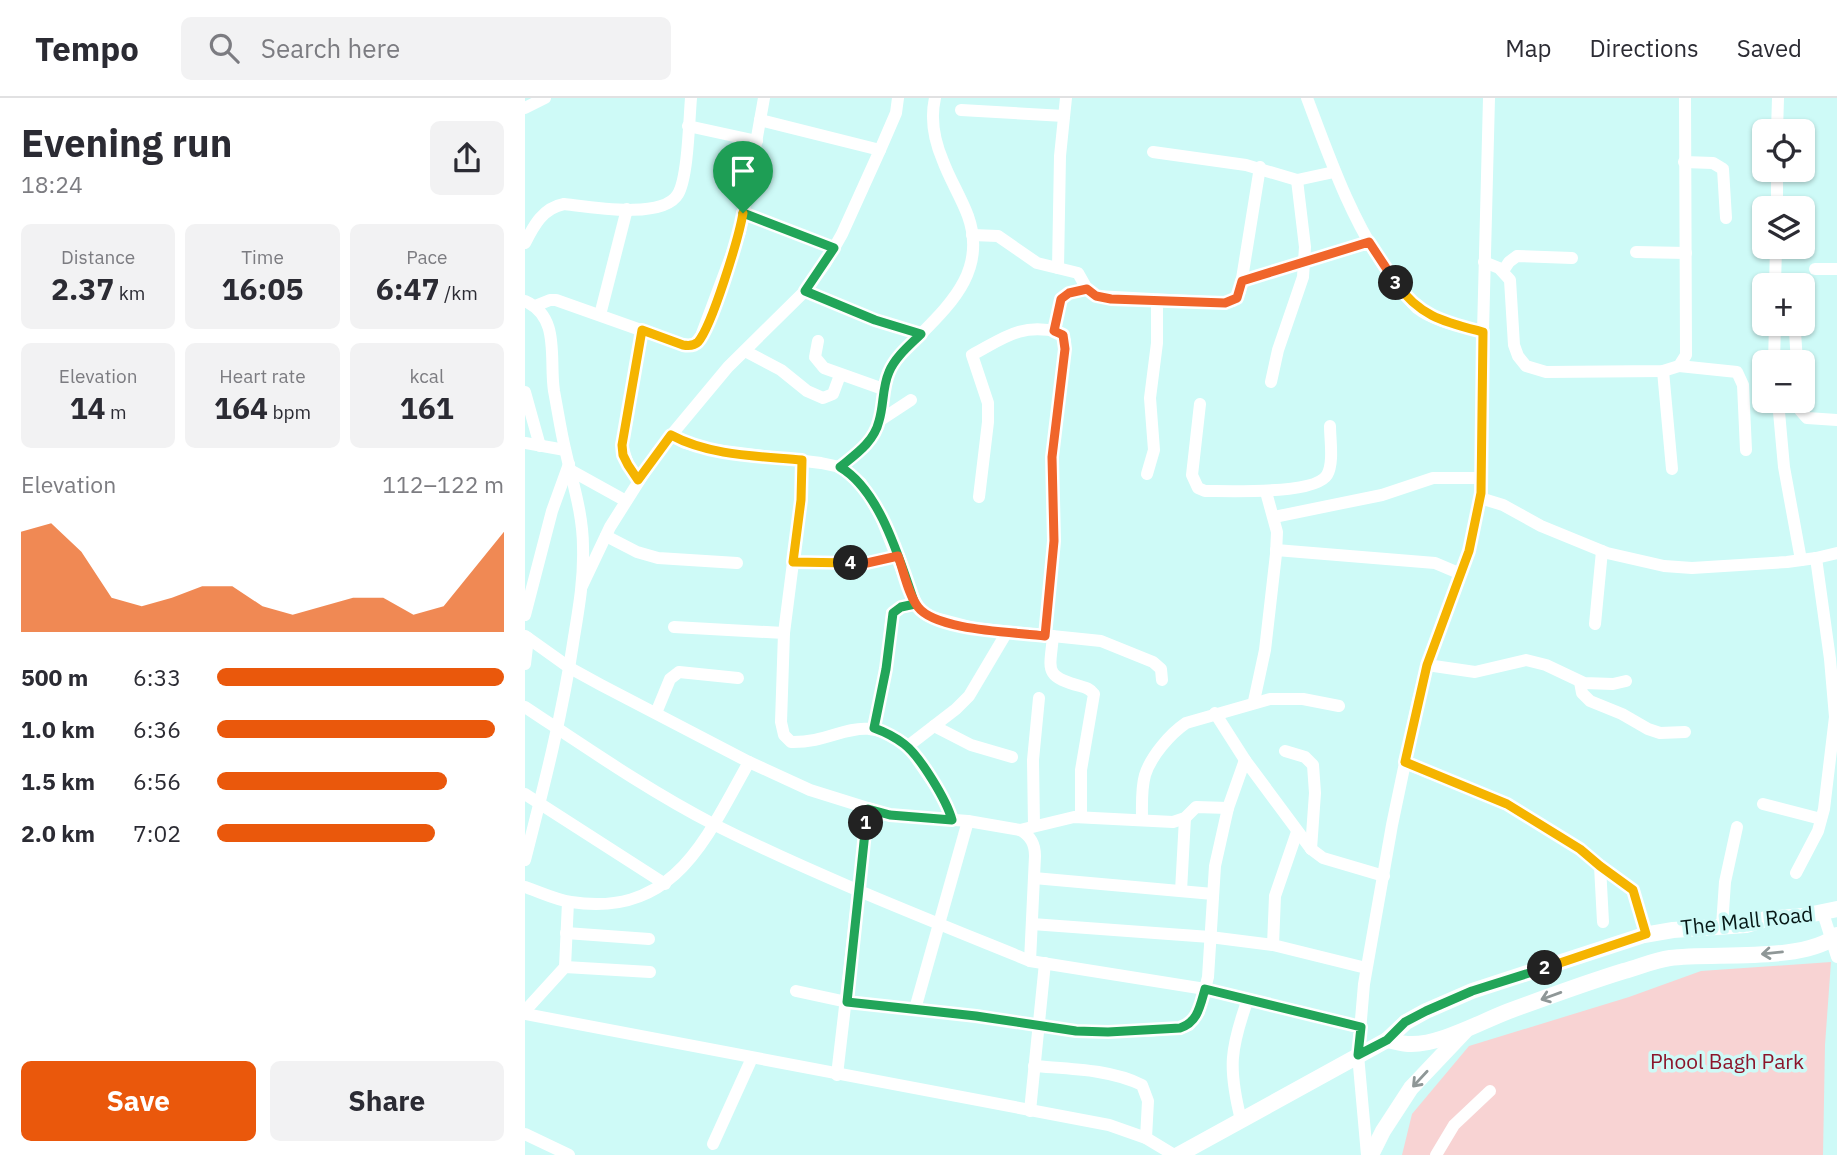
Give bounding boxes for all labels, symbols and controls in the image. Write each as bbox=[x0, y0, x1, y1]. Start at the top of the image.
search box bbox=[181, 17, 671, 80]
text: Tempo bbox=[35, 27, 139, 70]
icon: search bbox=[205, 29, 243, 67]
text: Search here bbox=[261, 31, 400, 65]
text: Map bbox=[1505, 32, 1551, 64]
text: Directions bbox=[1589, 32, 1699, 64]
text: Saved bbox=[1737, 32, 1802, 64]
text: Evening run bbox=[21, 118, 232, 167]
map controls bbox=[1752, 119, 1815, 413]
button: locate bbox=[1752, 119, 1815, 182]
button: share bbox=[430, 121, 504, 195]
pin bbox=[713, 141, 773, 213]
icon: arrive bbox=[724, 152, 762, 190]
text: 18:24 bbox=[21, 169, 83, 199]
button: layers bbox=[1752, 196, 1815, 259]
text: Distance bbox=[61, 245, 135, 269]
text: Time bbox=[241, 245, 284, 269]
text: Pace bbox=[406, 245, 448, 269]
pin: 3 bbox=[1379, 266, 1413, 300]
text: 2.37 bbox=[51, 269, 114, 308]
text: 16:05 bbox=[222, 269, 303, 308]
text: 6:47 bbox=[376, 269, 440, 308]
text: 3 bbox=[1390, 270, 1401, 294]
button: + bbox=[1752, 273, 1815, 336]
text: km bbox=[114, 281, 145, 305]
text: /km bbox=[440, 281, 478, 305]
button: − bbox=[1752, 350, 1815, 413]
text: Elevation bbox=[59, 364, 138, 388]
text: Heart rate bbox=[219, 364, 306, 388]
text: kcal bbox=[410, 364, 444, 388]
text: 14 bbox=[70, 388, 106, 427]
text: 164 bbox=[214, 388, 268, 427]
text: 161 bbox=[400, 388, 454, 427]
text: m bbox=[106, 400, 127, 424]
text: bpm bbox=[268, 400, 311, 424]
text: Elevation bbox=[21, 469, 116, 499]
text: 112–122 m bbox=[382, 469, 504, 499]
pin: 4 bbox=[833, 546, 869, 580]
text: 4 bbox=[845, 550, 856, 574]
text: 500 m bbox=[21, 662, 88, 692]
text: 6:33 bbox=[133, 662, 181, 692]
text: 1.0 km bbox=[21, 714, 95, 744]
text: 6:36 bbox=[133, 714, 181, 744]
text: 1.5 km bbox=[21, 766, 95, 796]
text: 6:56 bbox=[133, 766, 181, 796]
pin: 1 bbox=[849, 806, 883, 840]
text: 1 bbox=[860, 810, 871, 834]
text: 2.0 km bbox=[21, 818, 95, 848]
text: 7:02 bbox=[133, 818, 181, 848]
street label: The Mall Road bbox=[1679, 899, 1815, 941]
one-way arrow bbox=[1762, 947, 1784, 960]
pin: 2 bbox=[1527, 950, 1563, 986]
text: 2 bbox=[1539, 955, 1550, 979]
one-way arrow bbox=[1541, 991, 1563, 1003]
park label: Phool Bagh Park bbox=[1650, 1047, 1804, 1075]
button: Save bbox=[21, 1061, 256, 1141]
button: Share bbox=[270, 1061, 504, 1141]
one-way arrow bbox=[1411, 1070, 1428, 1087]

